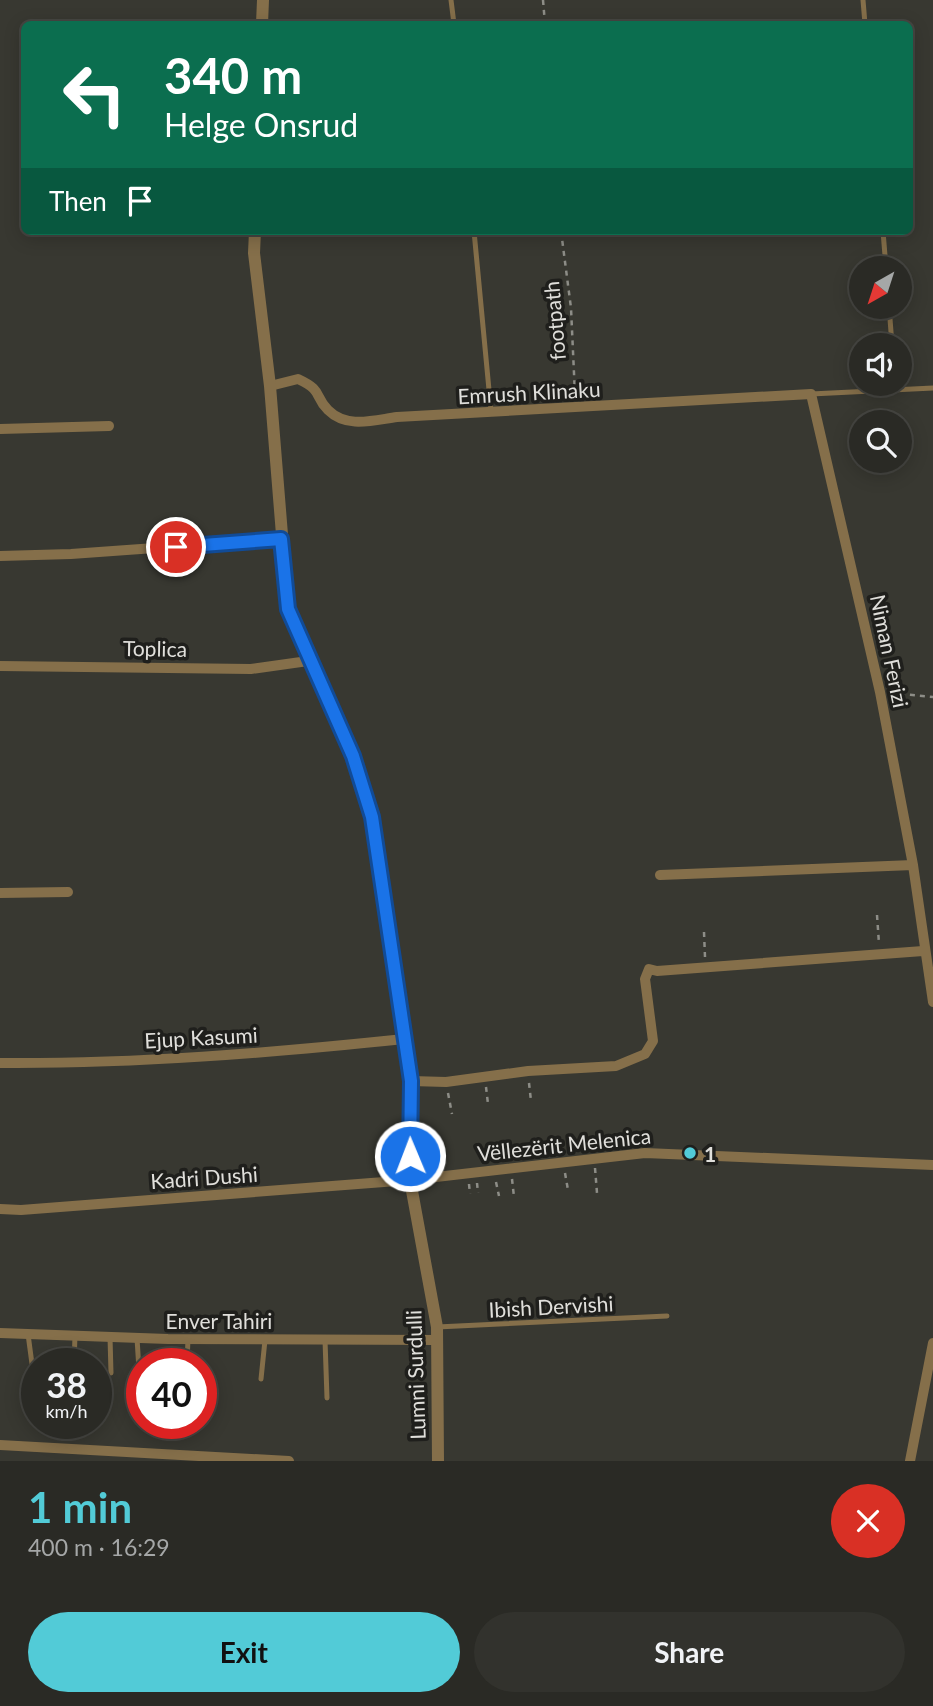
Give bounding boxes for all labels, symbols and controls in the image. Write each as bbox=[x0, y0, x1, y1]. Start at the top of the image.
text: 340 m bbox=[164, 46, 302, 104]
icon: left bbox=[49, 49, 140, 140]
text: Helge Onsrud bbox=[164, 105, 358, 144]
icon: arrive bbox=[121, 182, 159, 220]
text: Then bbox=[49, 185, 107, 217]
north arrow bbox=[849, 256, 912, 318]
map controls bbox=[849, 256, 912, 473]
street label: footpath bbox=[538, 280, 570, 362]
button: sound bbox=[849, 333, 912, 396]
street label: Emrush Klinaku bbox=[457, 376, 601, 408]
button: search bbox=[849, 410, 912, 473]
pin bbox=[146, 517, 206, 577]
icon: arrive bbox=[157, 528, 195, 566]
street label: Niman Ferizi bbox=[866, 592, 914, 710]
street label: Toplica bbox=[123, 635, 187, 661]
street label: Ejup Kasumi bbox=[144, 1022, 258, 1052]
position arrow bbox=[373, 1119, 447, 1193]
street label: Vëllezërit Melenica bbox=[476, 1122, 652, 1166]
place label: 1 bbox=[704, 1141, 716, 1166]
marker: 1 bbox=[682, 1145, 698, 1161]
street label: Kadri Dushi bbox=[150, 1161, 258, 1193]
street label: Ibish Dervishi bbox=[488, 1290, 614, 1322]
street label: Enver Tahiri bbox=[166, 1308, 272, 1333]
street label: Lumni Surdulli bbox=[400, 1310, 430, 1440]
speed limit sign: 40 bbox=[126, 1348, 217, 1439]
text: 38 bbox=[46, 1363, 87, 1405]
text: km/h bbox=[45, 1400, 88, 1422]
text: 1 min bbox=[28, 1482, 132, 1532]
button: close bbox=[831, 1484, 905, 1558]
text: 400 m · 16:29 bbox=[28, 1533, 170, 1561]
button: Exit bbox=[28, 1612, 460, 1692]
button: Share bbox=[474, 1612, 905, 1692]

